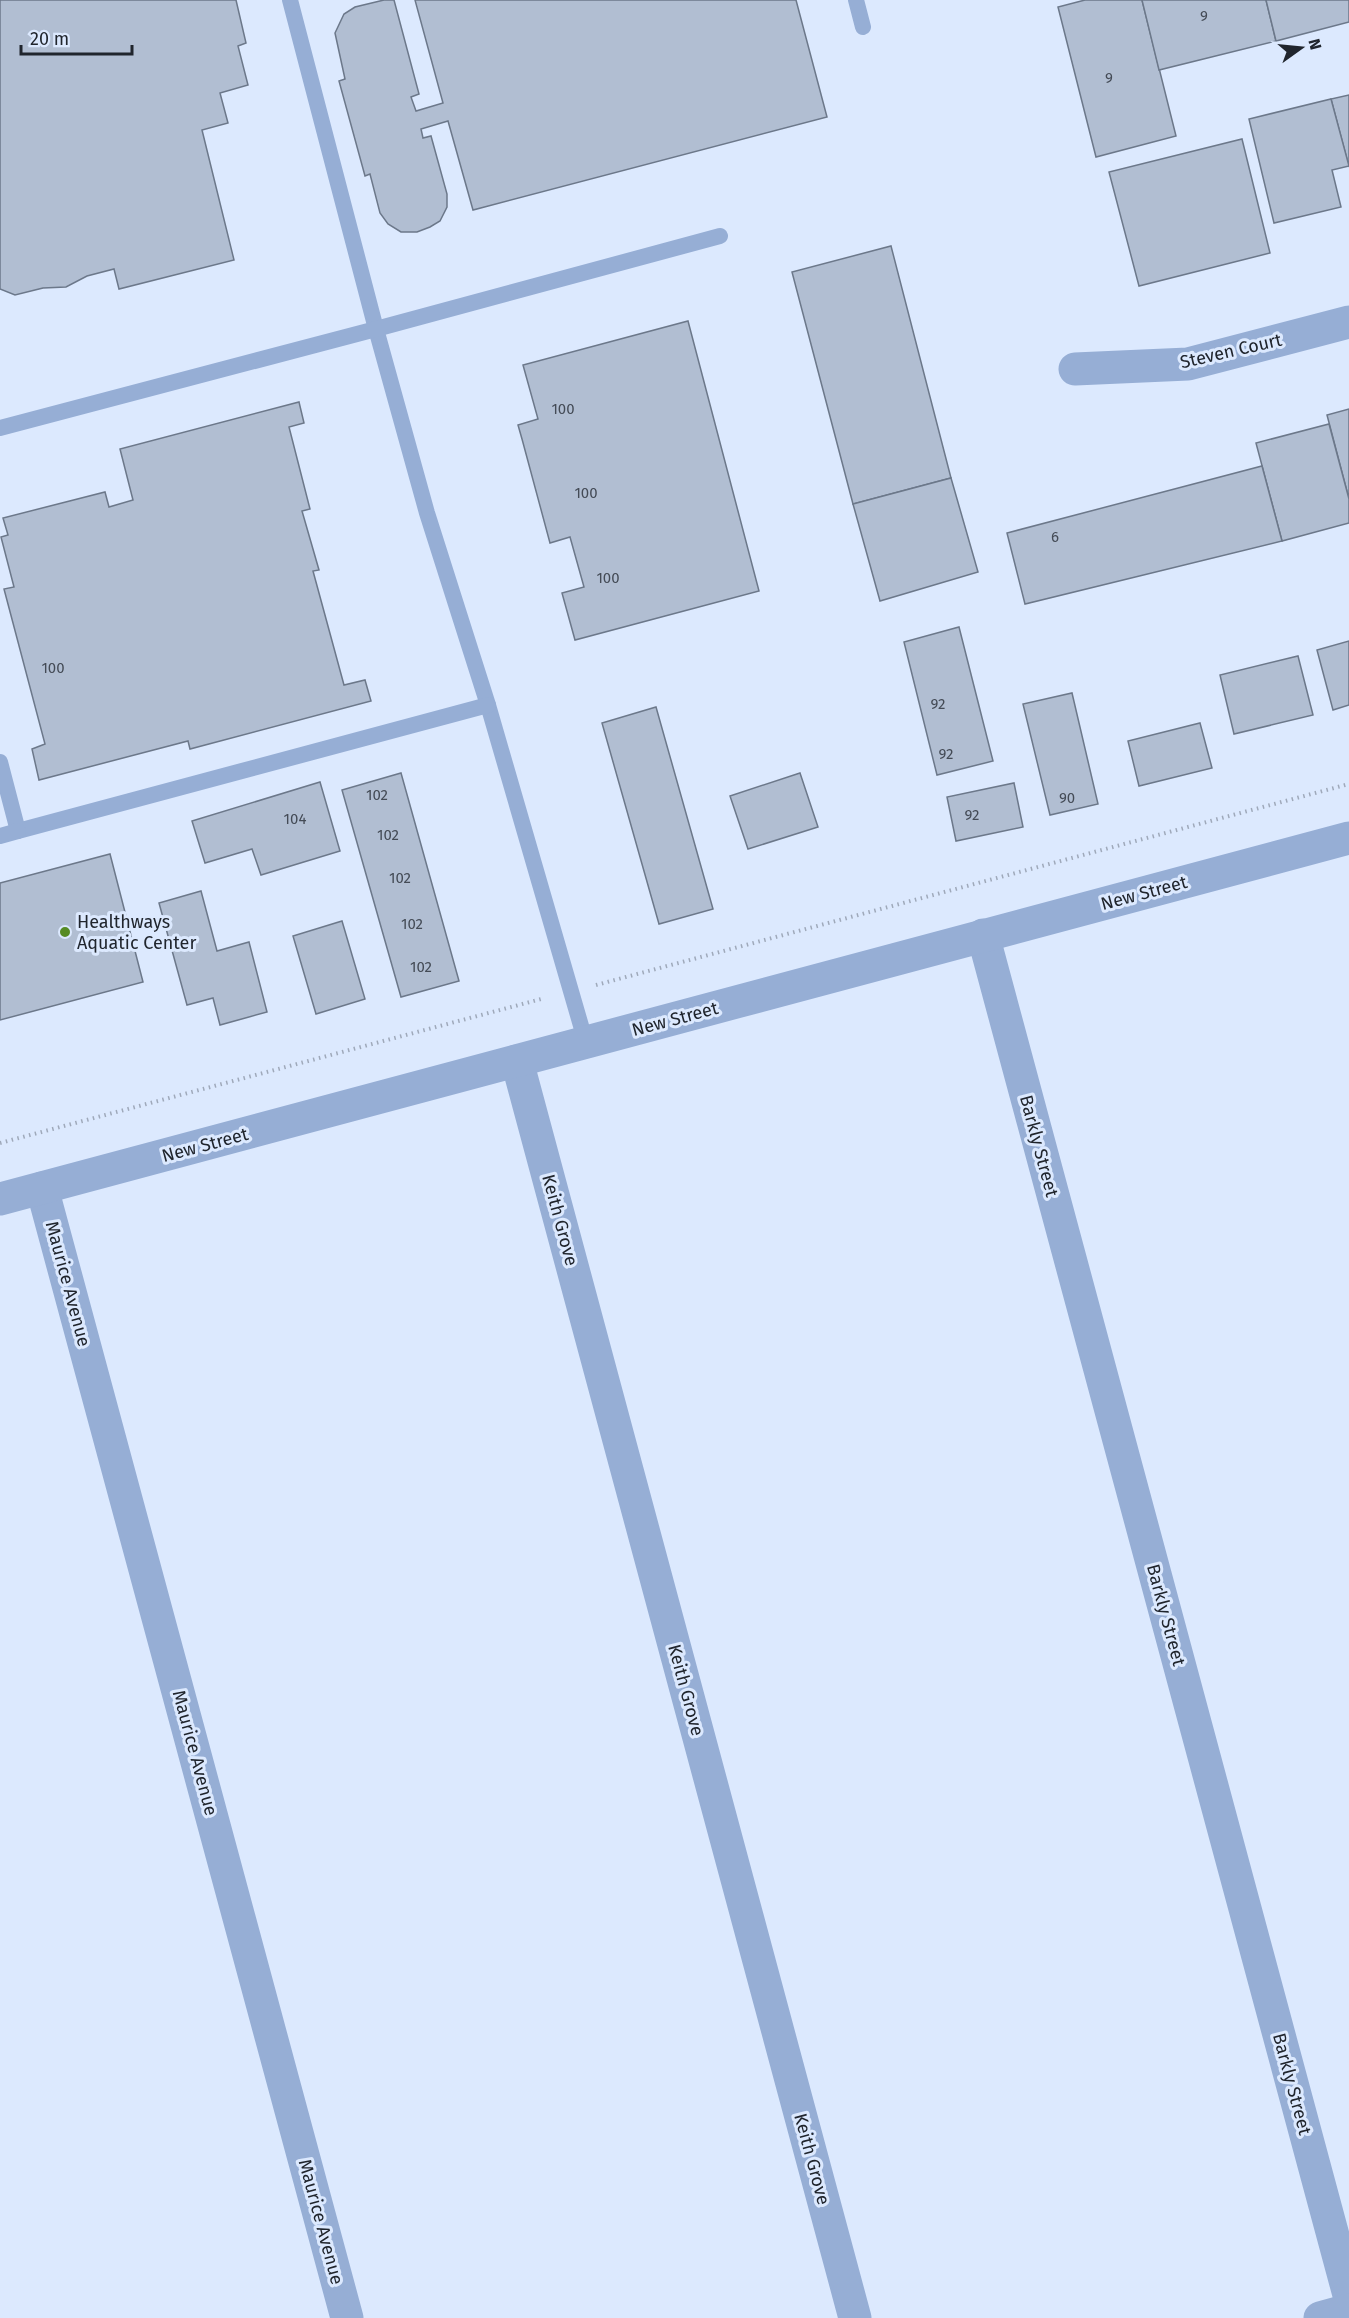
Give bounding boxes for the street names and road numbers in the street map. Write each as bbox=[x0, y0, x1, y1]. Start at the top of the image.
street label: Steven Court bbox=[1178, 328, 1285, 373]
street label: New Street bbox=[1098, 871, 1190, 915]
street label: New Street bbox=[629, 997, 721, 1041]
street label: Barkly Street bbox=[1015, 1093, 1063, 1200]
street label: New Street bbox=[159, 1123, 251, 1167]
street label: Keith Grove bbox=[537, 1172, 583, 1268]
street label: Maurice Avenue bbox=[41, 1219, 95, 1349]
street label: Barkly Street bbox=[1142, 1562, 1190, 1669]
street label: Keith Grove bbox=[663, 1642, 709, 1738]
street label: Maurice Avenue bbox=[168, 1688, 222, 1818]
street label: Barkly Street bbox=[1268, 2031, 1316, 2138]
street label: Keith Grove bbox=[789, 2111, 835, 2207]
street label: Maurice Avenue bbox=[294, 2157, 348, 2287]

